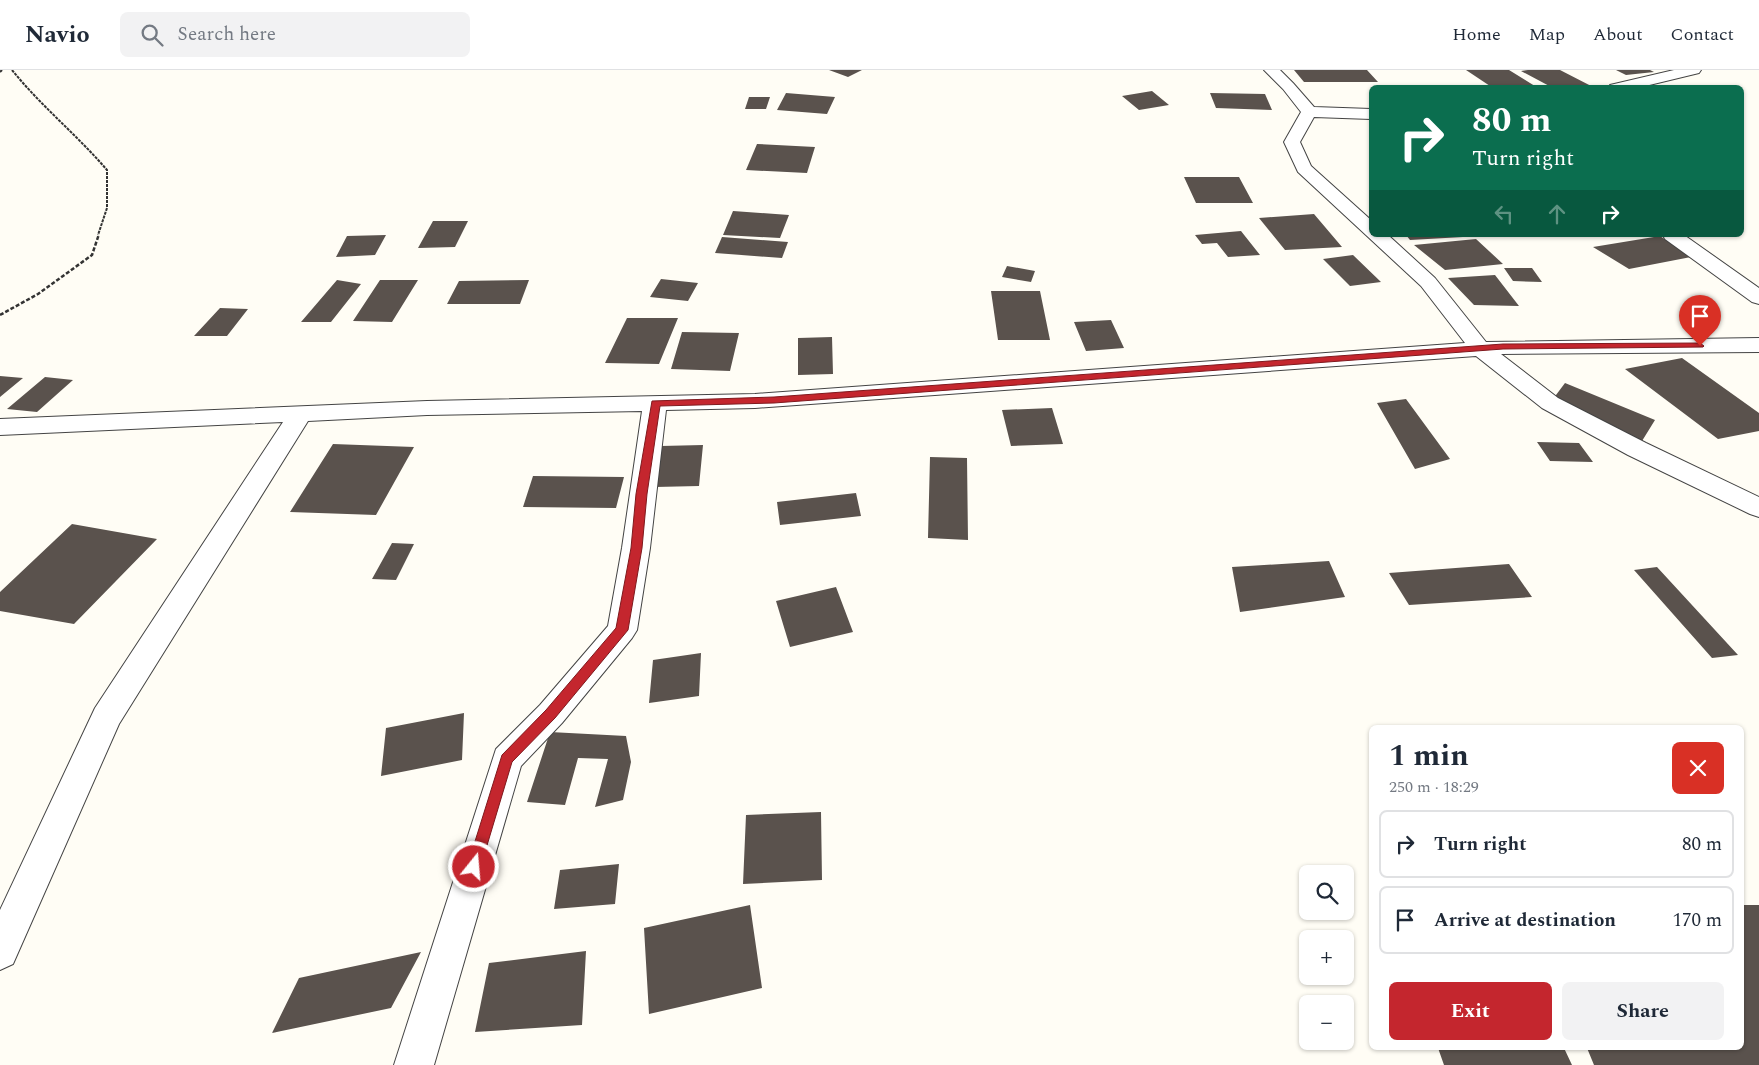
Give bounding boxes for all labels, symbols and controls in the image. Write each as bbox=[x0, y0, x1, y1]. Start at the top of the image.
search box bbox=[120, 12, 470, 57]
text: Navio bbox=[25, 17, 90, 53]
text: Search here bbox=[178, 20, 276, 49]
icon: search bbox=[138, 21, 166, 49]
text: Home bbox=[1452, 21, 1501, 48]
text: Map bbox=[1529, 21, 1565, 48]
text: About bbox=[1593, 21, 1643, 48]
text: Contact bbox=[1671, 21, 1734, 48]
text: 80 m bbox=[1472, 94, 1552, 147]
icon: right bbox=[1389, 105, 1454, 170]
text: Turn right bbox=[1472, 142, 1574, 175]
icon: left bbox=[1490, 200, 1518, 228]
icon: ahead bbox=[1543, 200, 1571, 228]
icon: right bbox=[1596, 200, 1624, 228]
pin bbox=[1679, 295, 1721, 346]
icon: arrive bbox=[1686, 302, 1714, 330]
text: 1 min bbox=[1389, 733, 1469, 779]
button: close bbox=[1672, 742, 1724, 794]
text: 250 m · 18:29 bbox=[1389, 775, 1479, 799]
icon: right bbox=[1391, 830, 1419, 858]
text: Turn right bbox=[1434, 830, 1527, 859]
text: 80 m bbox=[1682, 830, 1722, 859]
position arrow bbox=[447, 840, 499, 892]
map controls bbox=[1299, 865, 1354, 1050]
button: search bbox=[1299, 865, 1354, 920]
icon: arrive bbox=[1391, 906, 1419, 934]
text: Arrive at destination bbox=[1434, 906, 1616, 935]
text: 170 m bbox=[1672, 906, 1722, 935]
button: + bbox=[1299, 930, 1354, 985]
button: Exit bbox=[1389, 982, 1552, 1040]
button: Share bbox=[1562, 982, 1724, 1040]
button: − bbox=[1299, 995, 1354, 1050]

